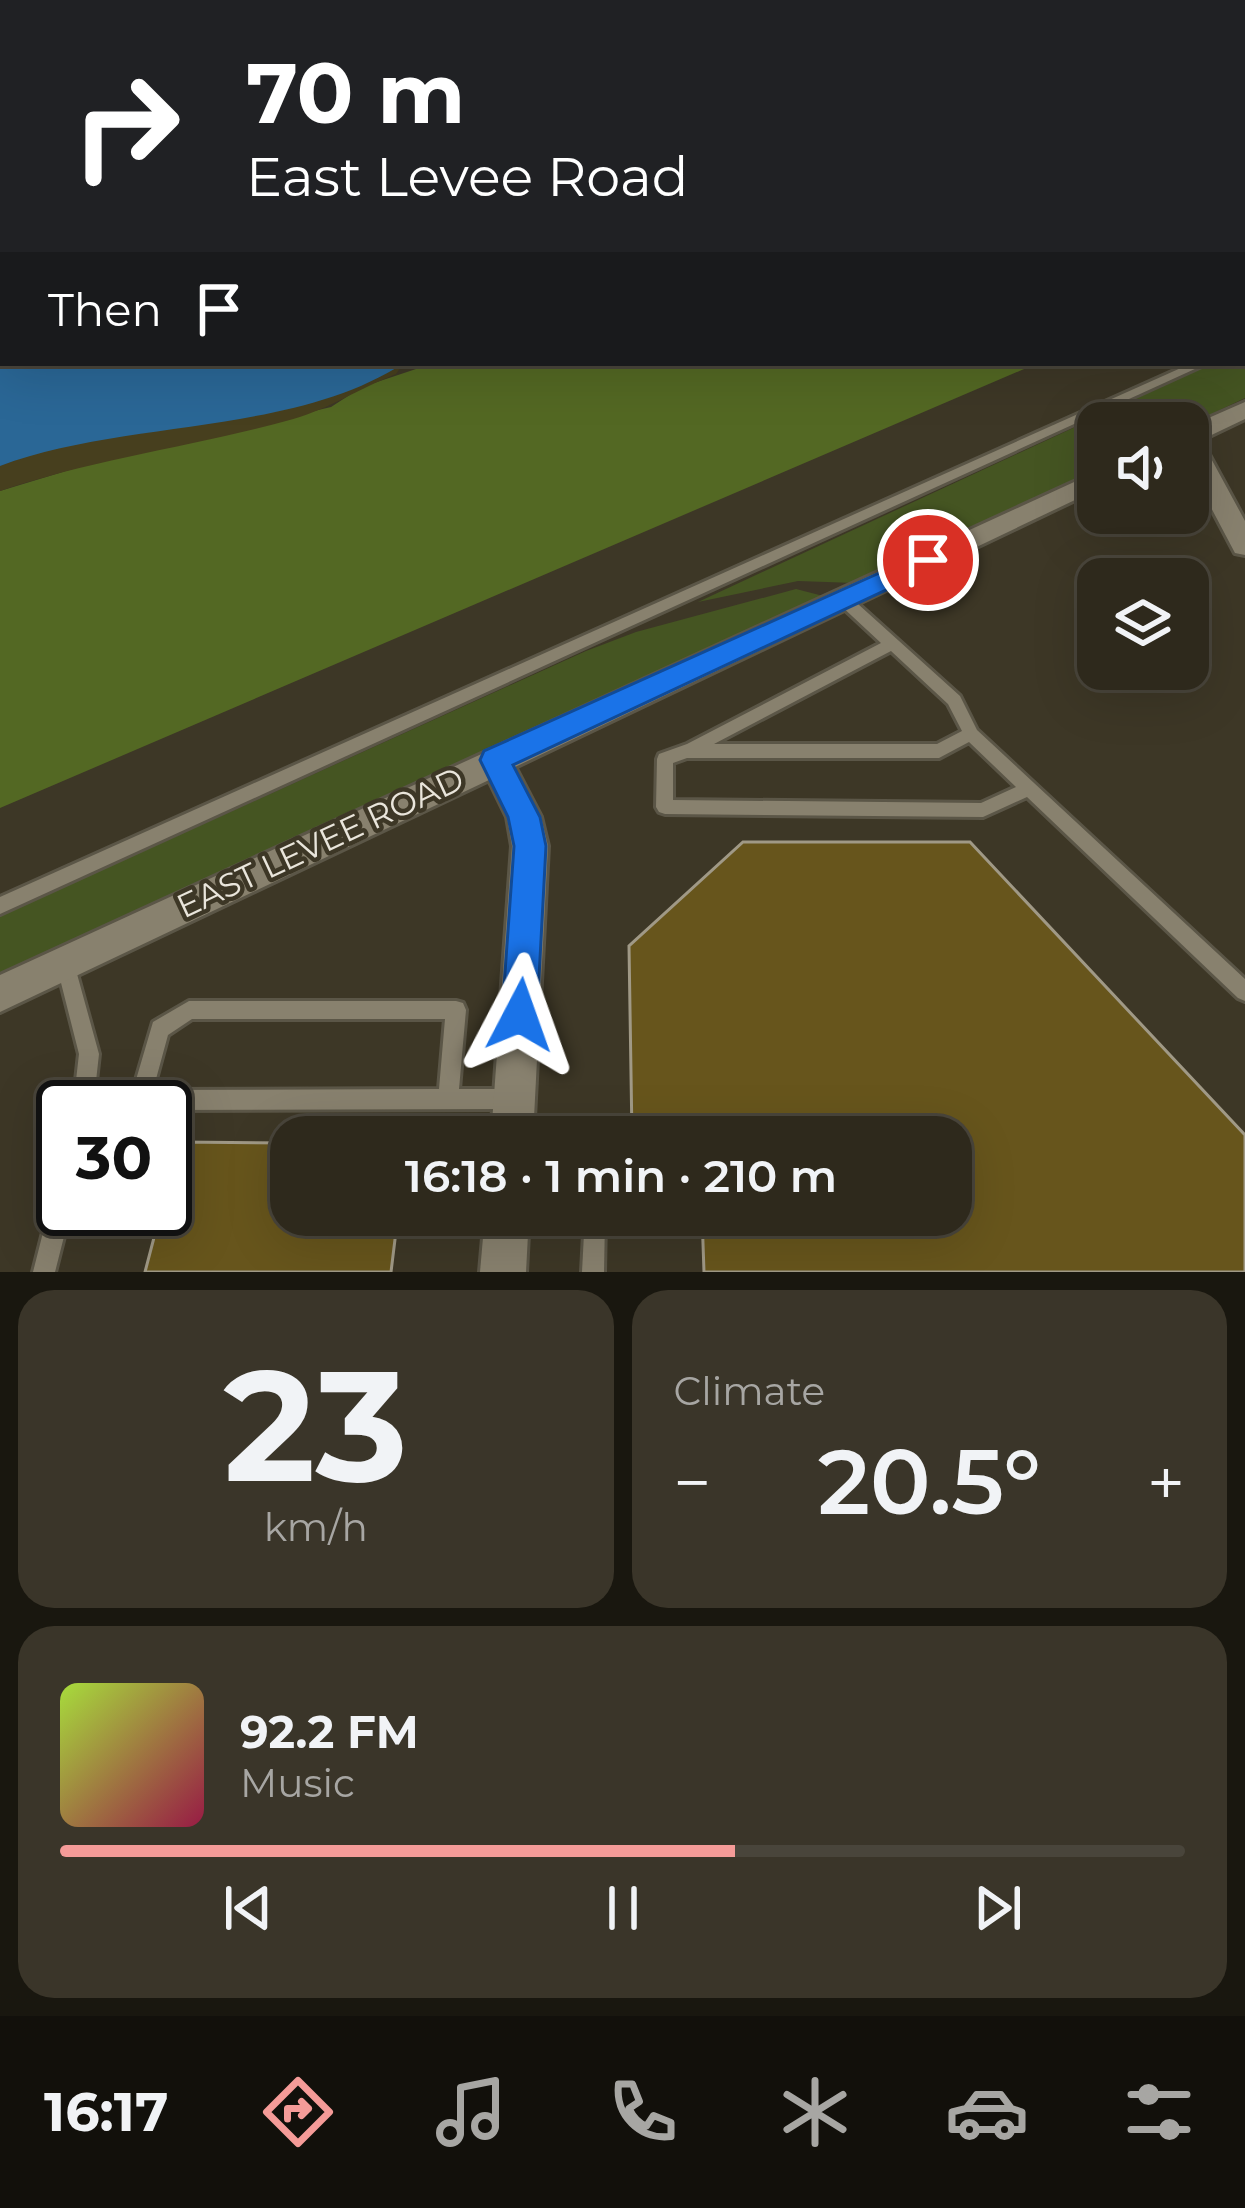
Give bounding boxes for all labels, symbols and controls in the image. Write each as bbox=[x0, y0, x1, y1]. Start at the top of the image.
text: 70 m bbox=[246, 42, 465, 144]
icon: right bbox=[48, 48, 204, 204]
text: East Levee Road bbox=[246, 144, 688, 210]
icon: arrive bbox=[186, 276, 252, 342]
text: Then bbox=[48, 282, 162, 337]
map controls bbox=[1077, 402, 1209, 690]
button: sound bbox=[1077, 402, 1209, 534]
pin bbox=[877, 509, 979, 611]
icon: arrive bbox=[895, 527, 961, 593]
button: layers bbox=[1077, 558, 1209, 690]
street label: EAST LEVEE ROAD bbox=[170, 758, 470, 926]
position arrow bbox=[457, 952, 583, 1078]
speed limit sign: 30 bbox=[36, 1080, 192, 1236]
text: 16:18 · 1 min · 210 m bbox=[405, 1148, 837, 1203]
text: 23 bbox=[224, 1330, 408, 1520]
text: Climate bbox=[674, 1367, 825, 1415]
text: 20.5° bbox=[818, 1427, 1041, 1537]
text: − bbox=[674, 1442, 711, 1523]
text: + bbox=[1147, 1442, 1185, 1523]
text: km/h bbox=[264, 1503, 368, 1551]
text: 92.2 FM bbox=[240, 1704, 419, 1759]
text: Music bbox=[240, 1759, 355, 1807]
icon: previous bbox=[215, 1875, 281, 1941]
icon: pause bbox=[590, 1875, 656, 1941]
icon: next bbox=[965, 1875, 1031, 1941]
icon: directions bbox=[256, 2070, 340, 2154]
icon: music bbox=[429, 2070, 513, 2154]
icon: phone bbox=[601, 2070, 685, 2154]
icon: climate bbox=[773, 2070, 857, 2154]
icon: car bbox=[945, 2070, 1029, 2154]
icon: filters bbox=[1117, 2070, 1201, 2154]
text: 16:17 bbox=[44, 2079, 168, 2145]

